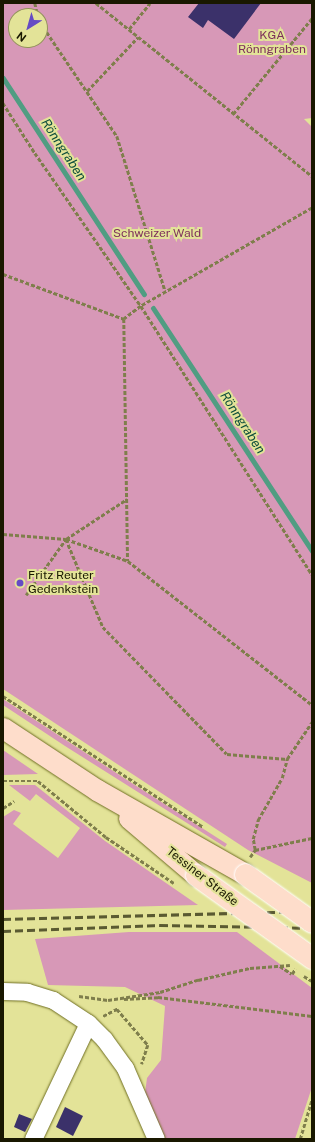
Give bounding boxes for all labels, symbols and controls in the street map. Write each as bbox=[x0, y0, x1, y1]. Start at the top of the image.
north arrow bbox=[8, 8, 48, 48]
text: N bbox=[14, 29, 28, 44]
park label: KGA Rönngraben bbox=[238, 29, 306, 57]
water label: Rönngraben bbox=[37, 116, 89, 184]
park label: Schweizer Wald bbox=[113, 227, 201, 241]
water label: Rönngraben bbox=[216, 389, 268, 457]
place label: Fritz Reuter Gedenkstein bbox=[28, 569, 98, 597]
marker: Fritz Reuter Gedenkstein bbox=[15, 578, 25, 588]
street label: Tessiner Straße bbox=[163, 845, 241, 909]

